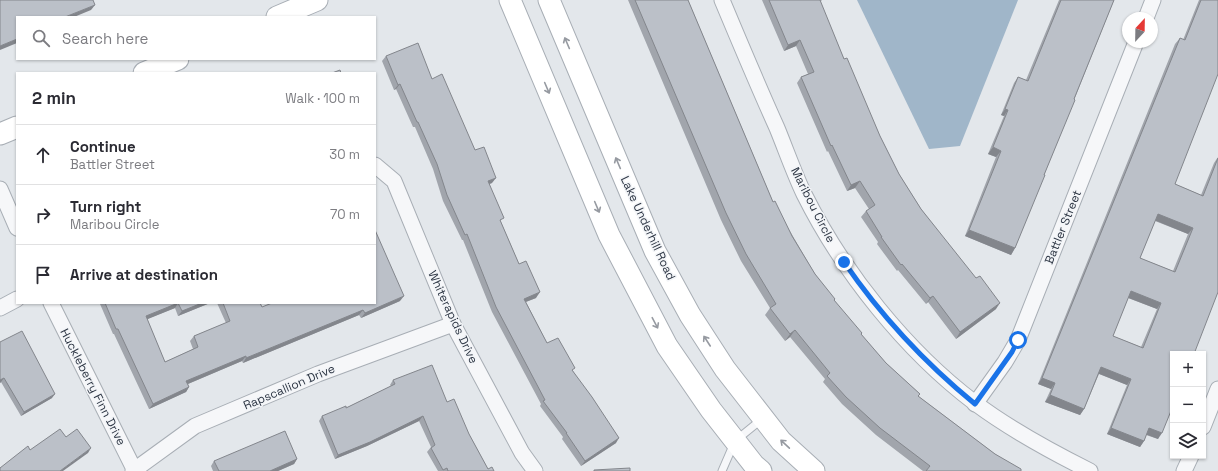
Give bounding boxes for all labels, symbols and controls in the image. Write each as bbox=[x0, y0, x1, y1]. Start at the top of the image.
north arrow bbox=[1122, 12, 1158, 48]
search box bbox=[16, 16, 376, 60]
icon: search bbox=[30, 27, 52, 49]
text: Search here bbox=[62, 29, 148, 48]
one-way arrow bbox=[563, 37, 570, 49]
one-way arrow bbox=[543, 81, 551, 93]
text: 2 min bbox=[32, 87, 76, 109]
text: Walk · 100 m bbox=[285, 90, 360, 107]
text: Continue bbox=[70, 137, 136, 156]
icon: ahead bbox=[32, 144, 54, 166]
text: 30 m bbox=[329, 146, 360, 163]
text: Battler Street bbox=[70, 156, 155, 173]
one-way arrow bbox=[614, 157, 621, 169]
street label: Maribou Circle bbox=[787, 165, 839, 245]
street label: Lake Underhill Road bbox=[617, 173, 679, 283]
street label: Battler Street bbox=[1041, 188, 1085, 266]
text: Turn right bbox=[70, 197, 141, 216]
one-way arrow bbox=[594, 201, 602, 213]
icon: right bbox=[32, 204, 54, 226]
text: 70 m bbox=[330, 206, 360, 223]
text: Maribou Circle bbox=[70, 216, 159, 233]
route end bbox=[835, 253, 853, 271]
icon: arrive bbox=[32, 264, 54, 286]
text: Arrive at destination bbox=[70, 265, 218, 284]
street label: Whiterapids Drive bbox=[424, 268, 482, 366]
one-way arrow bbox=[652, 317, 660, 329]
street label: Huckleberry Finn Drive bbox=[57, 326, 129, 448]
route start bbox=[1009, 331, 1027, 349]
one-way arrow bbox=[702, 335, 710, 347]
map controls bbox=[1170, 351, 1206, 459]
button: + bbox=[1170, 351, 1206, 387]
street label: Rapscallion Drive bbox=[241, 360, 337, 414]
button: − bbox=[1170, 387, 1206, 423]
button: layers bbox=[1170, 423, 1206, 459]
one-way arrow bbox=[780, 440, 790, 449]

